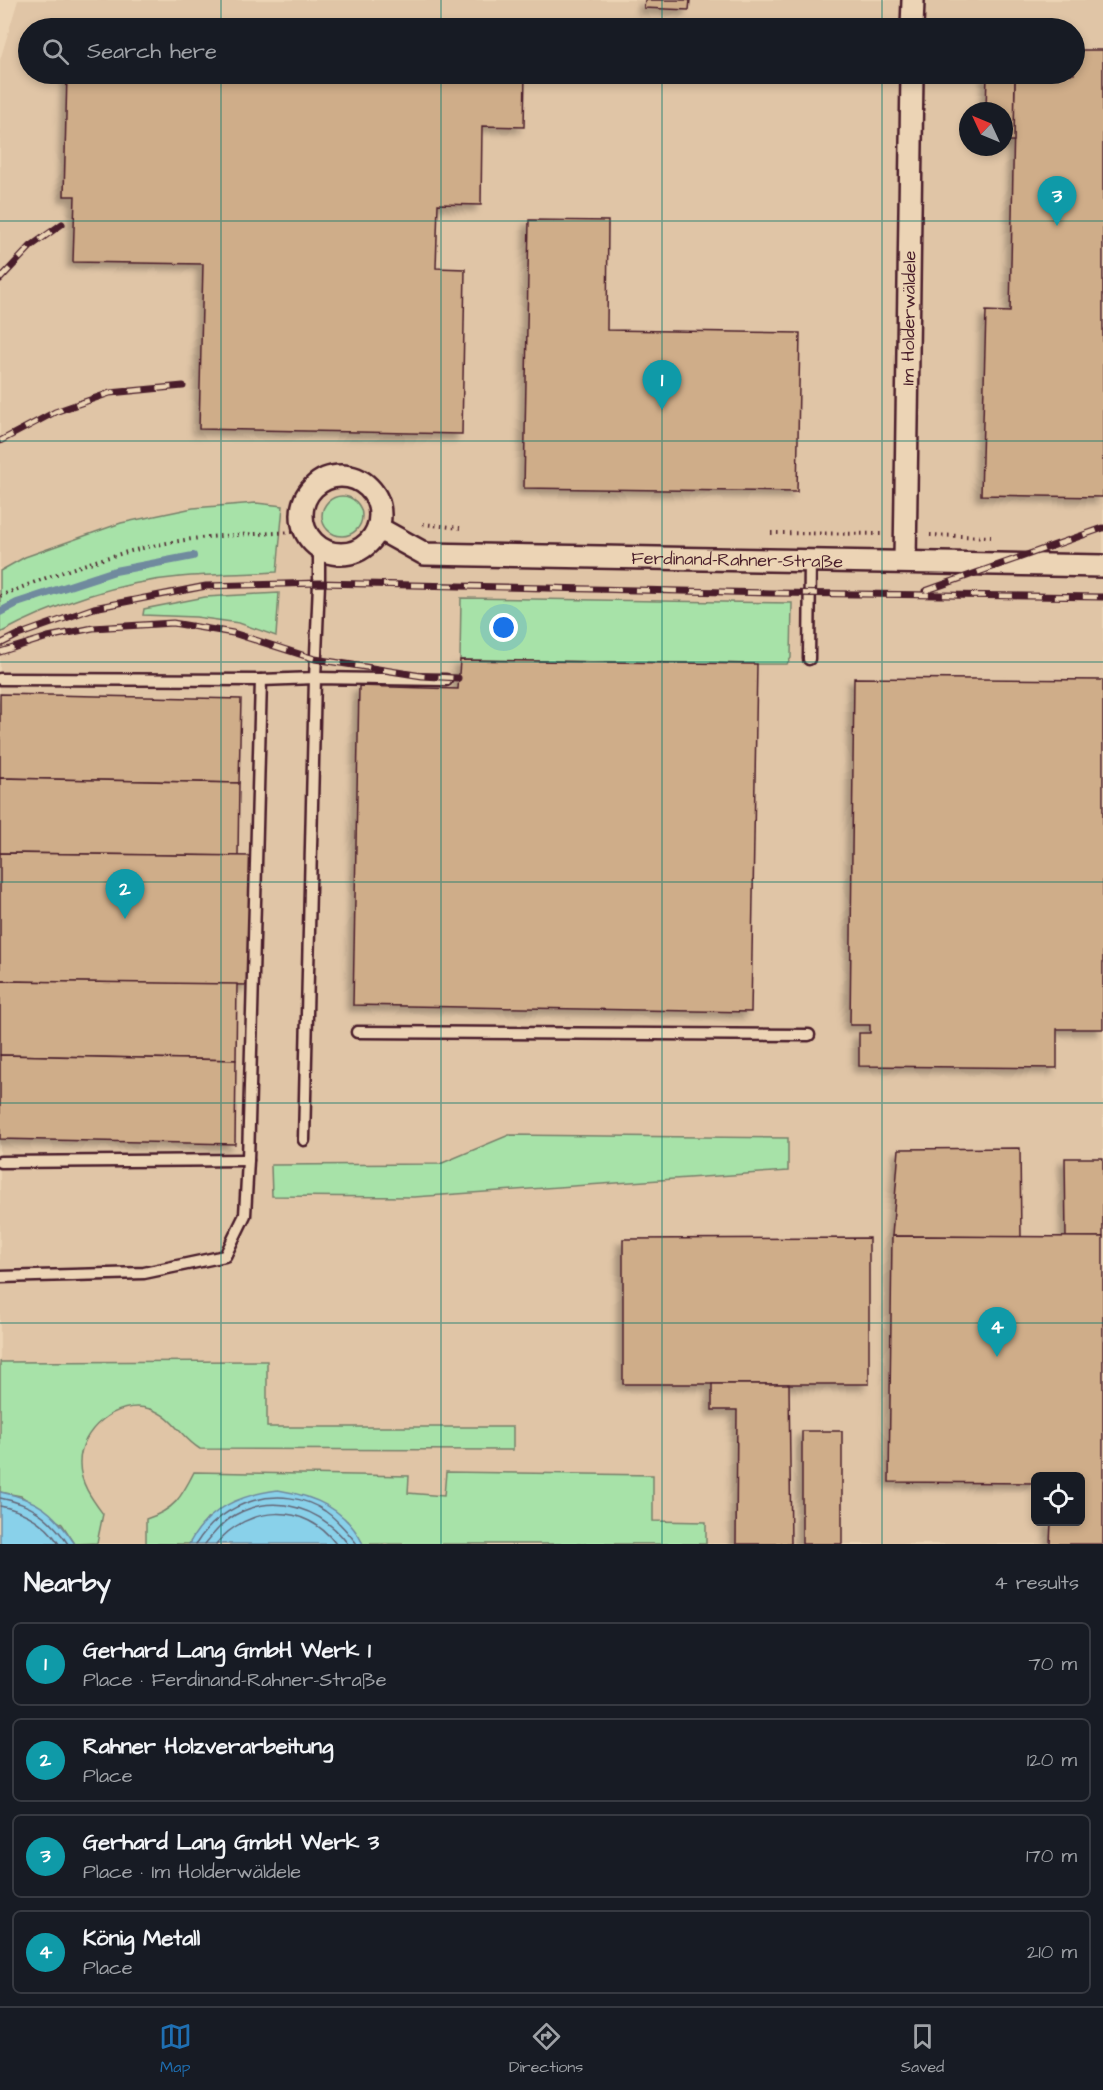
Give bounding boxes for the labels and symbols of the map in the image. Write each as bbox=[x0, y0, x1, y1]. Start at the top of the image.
north arrow bbox=[959, 102, 1013, 156]
pin: 3 bbox=[1038, 176, 1076, 226]
street label: Im Holderwäldele bbox=[896, 250, 922, 386]
pin: 1 bbox=[642, 360, 682, 410]
street label: Ferdinand-Rahner-Straße bbox=[631, 546, 844, 574]
your location bbox=[489, 613, 518, 642]
pin: 2 bbox=[106, 870, 144, 919]
pin: 4 bbox=[978, 1308, 1016, 1357]

